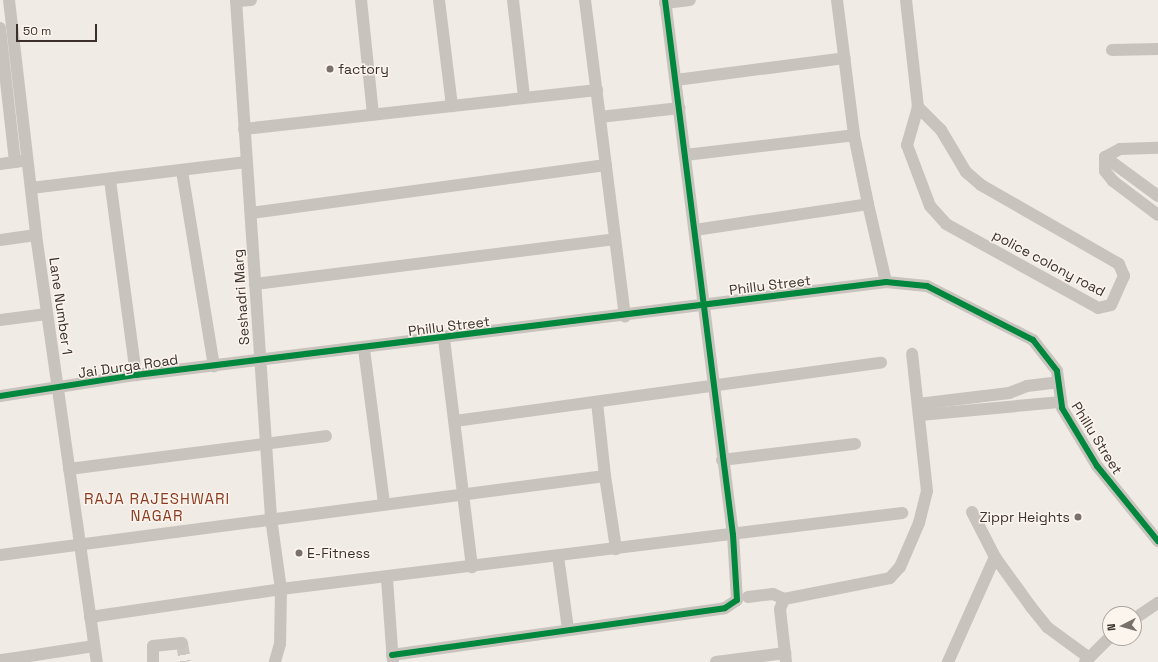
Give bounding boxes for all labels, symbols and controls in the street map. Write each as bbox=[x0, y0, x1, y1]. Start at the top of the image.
scale bar bbox=[18, 16, 99, 42]
text: 50 m bbox=[23, 23, 51, 39]
place label: factory bbox=[338, 61, 389, 77]
marker: factory bbox=[325, 64, 335, 74]
street label: police colony road bbox=[990, 226, 1108, 300]
street label: Seshadri Marg bbox=[229, 248, 253, 346]
street label: Lane Number 1 bbox=[46, 256, 76, 356]
street label: Phillu Street bbox=[728, 272, 812, 298]
street label: Phillu Street bbox=[407, 313, 491, 339]
street label: Jai Durga Road bbox=[77, 351, 179, 381]
street label: Phillu Street bbox=[1068, 399, 1126, 477]
district label: RAJA RAJESHWARI NAGAR bbox=[84, 489, 230, 524]
place label: Zippr Heights bbox=[979, 509, 1070, 525]
marker: Zippr Heights bbox=[1073, 512, 1083, 522]
place label: E-Fitness bbox=[307, 545, 370, 561]
marker: E-Fitness bbox=[294, 548, 304, 558]
north arrow bbox=[1102, 606, 1142, 646]
text: N bbox=[1104, 623, 1118, 632]

